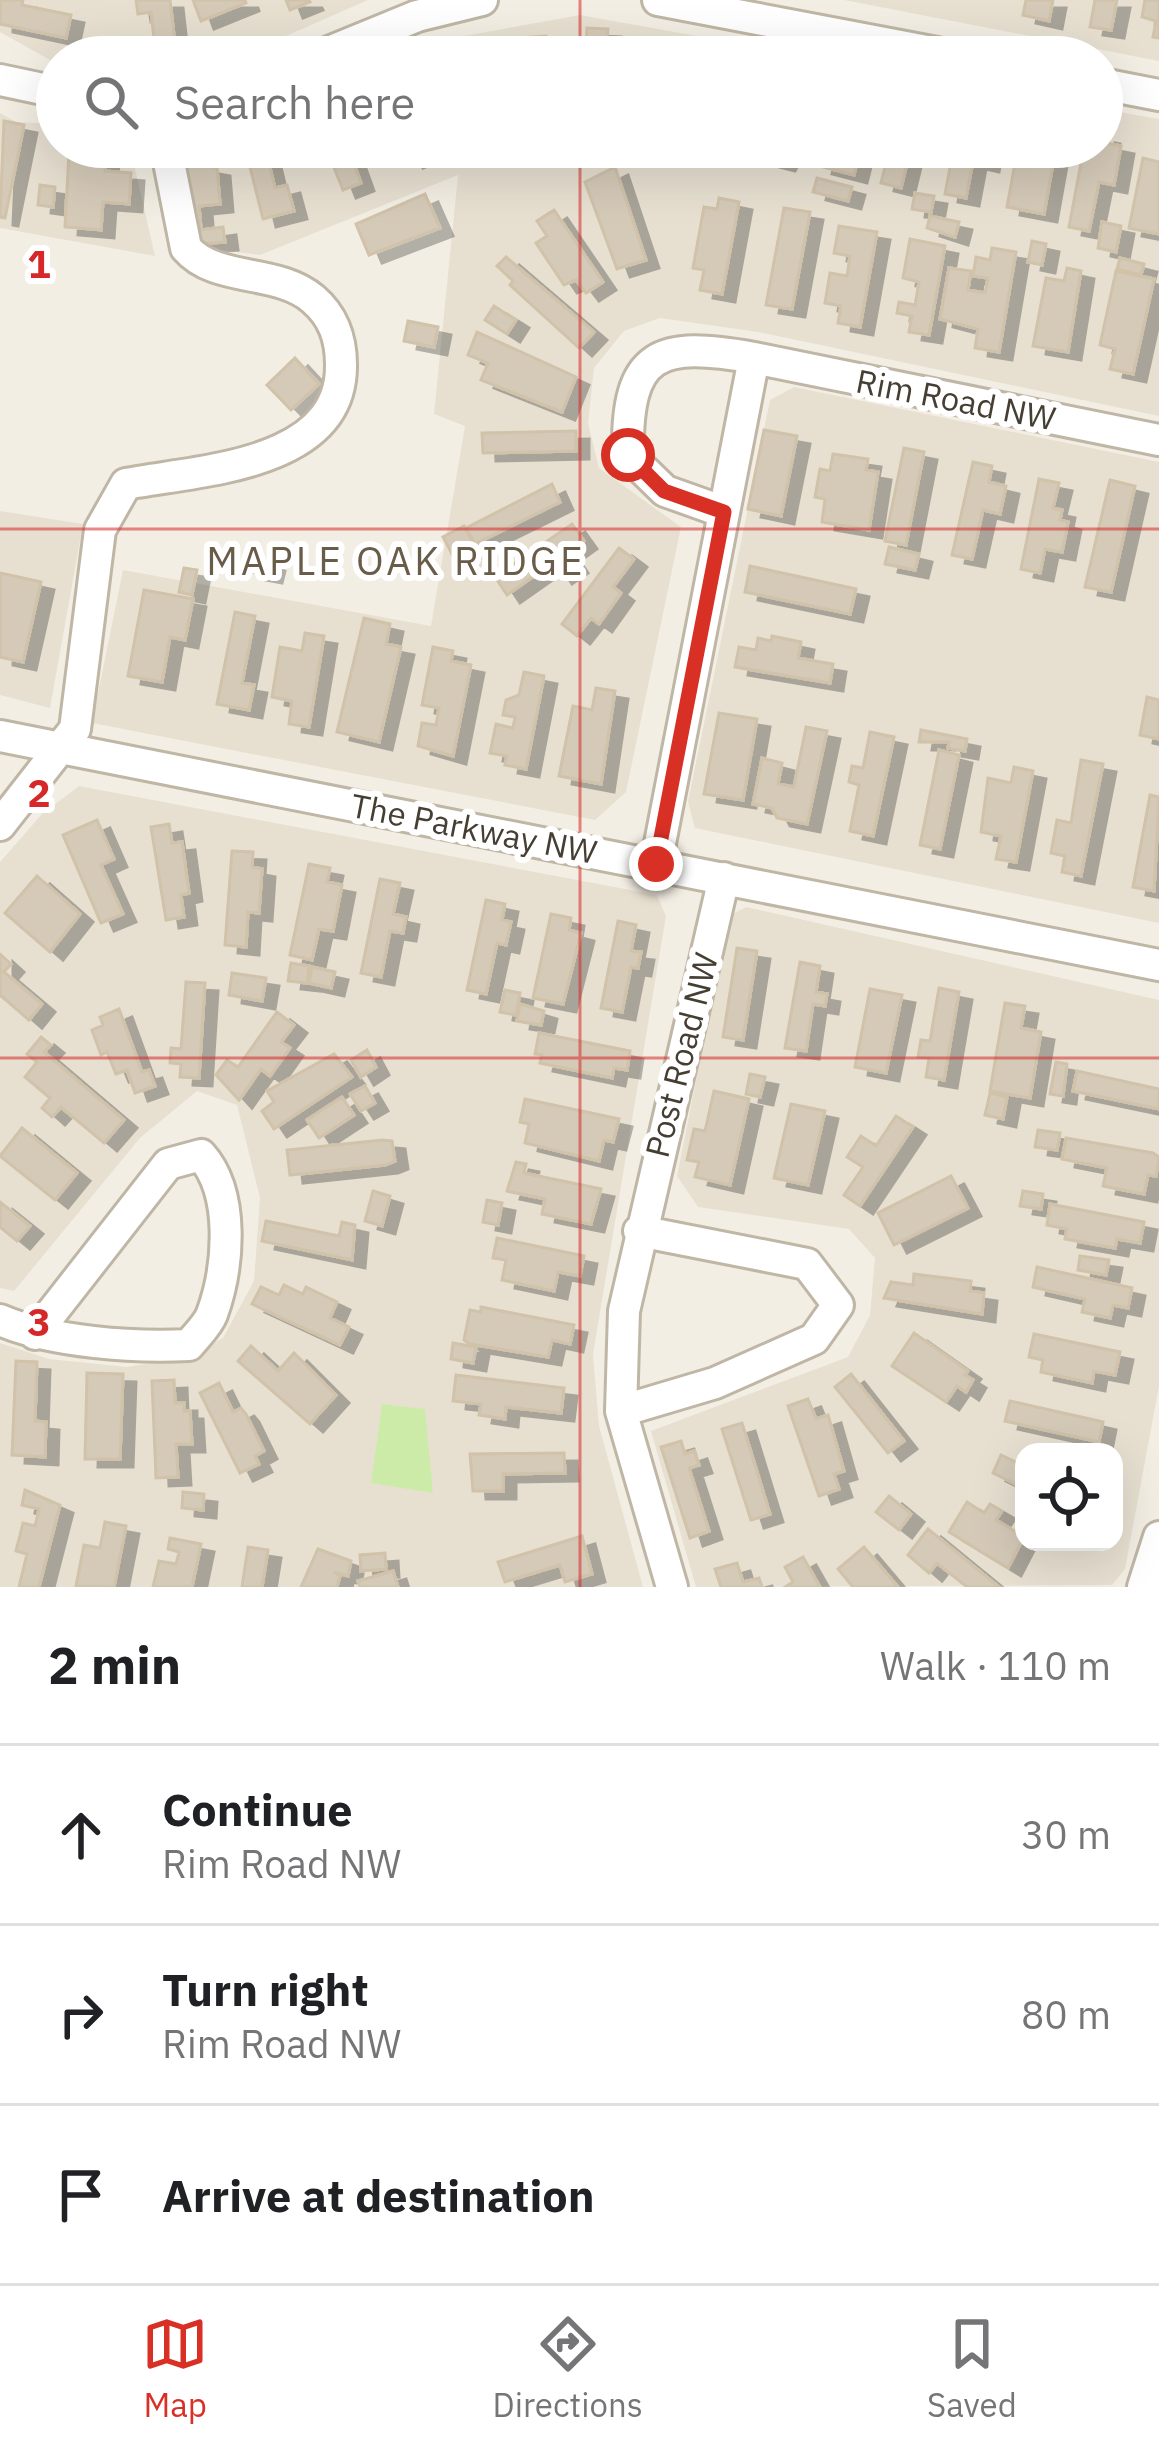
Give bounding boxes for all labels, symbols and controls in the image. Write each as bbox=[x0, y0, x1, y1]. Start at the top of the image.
search box bbox=[36, 36, 1123, 168]
icon: search bbox=[78, 69, 144, 135]
text: Search here bbox=[174, 73, 415, 131]
text: 1 bbox=[27, 238, 51, 289]
street label: Rim Road NW bbox=[853, 359, 1059, 439]
route start bbox=[601, 428, 655, 482]
district label: MAPLE OAK RIDGE bbox=[206, 535, 586, 586]
text: 2 bbox=[27, 767, 51, 818]
street label: The Parkway NW bbox=[347, 783, 601, 873]
route end bbox=[629, 837, 683, 891]
street label: Post Road NW bbox=[635, 948, 727, 1162]
text: 3 bbox=[27, 1296, 51, 1347]
map controls bbox=[1015, 1443, 1123, 1551]
button: locate bbox=[1015, 1443, 1123, 1551]
text: 2 min bbox=[48, 1632, 181, 1698]
text: Walk · 110 m bbox=[880, 1640, 1111, 1691]
text: Continue bbox=[162, 1780, 353, 1838]
icon: ahead bbox=[48, 1802, 114, 1868]
text: 30 m bbox=[1021, 1809, 1111, 1860]
text: Rim Road NW bbox=[162, 1838, 401, 1889]
text: Turn right bbox=[162, 1960, 369, 2018]
icon: right bbox=[48, 1982, 114, 2048]
text: 80 m bbox=[1021, 1989, 1111, 2040]
text: Rim Road NW bbox=[162, 2018, 401, 2069]
icon: arrive bbox=[48, 2162, 114, 2228]
text: Arrive at destination bbox=[162, 2166, 595, 2224]
tab: Map bbox=[142, 2311, 208, 2426]
tab: Directions bbox=[493, 2311, 643, 2426]
tab: Saved bbox=[927, 2311, 1017, 2426]

